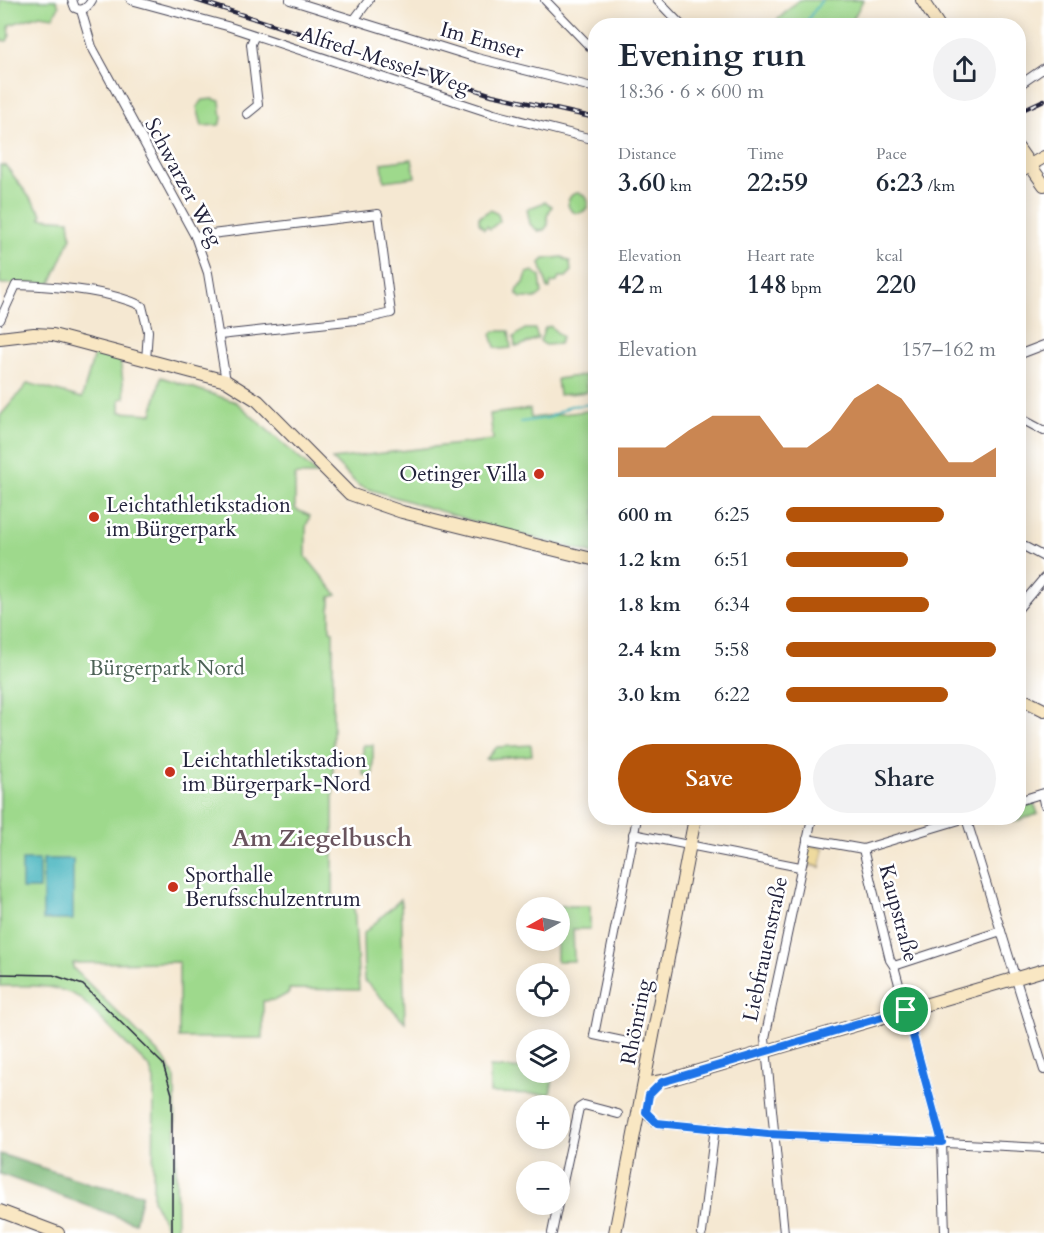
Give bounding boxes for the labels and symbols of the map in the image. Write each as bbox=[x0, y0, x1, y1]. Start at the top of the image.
street label: Im Emser bbox=[437, 15, 527, 66]
street label: Alfred-Messel-Weg bbox=[296, 19, 473, 102]
street label: Schwarzer Weg bbox=[137, 113, 230, 252]
place label: Oetinger Villa bbox=[399, 460, 527, 489]
marker: Oetinger Villa bbox=[532, 467, 546, 481]
place label: Leichtathletikstadion im Bürgerpark bbox=[106, 491, 291, 544]
marker: Leichtathletikstadion im Bürgerpark bbox=[87, 510, 101, 524]
park label: Bürgerpark Nord bbox=[89, 654, 245, 683]
place label: Leichtathletikstadion im Bürgerpark-Nord bbox=[182, 746, 370, 799]
marker: Leichtathletikstadion im Bürgerpark-Nord bbox=[163, 765, 177, 779]
district label: Am Ziegelbusch bbox=[232, 822, 412, 855]
place label: Sporthalle Berufsschulzentrum bbox=[185, 861, 361, 914]
street label: Kaupstraße bbox=[872, 861, 925, 965]
street label: Liebfrauenstraße bbox=[736, 874, 795, 1024]
marker: Sporthalle Berufsschulzentrum bbox=[166, 880, 180, 894]
north arrow bbox=[516, 897, 570, 951]
street label: Rhönring bbox=[614, 977, 659, 1067]
pin bbox=[880, 984, 931, 1035]

